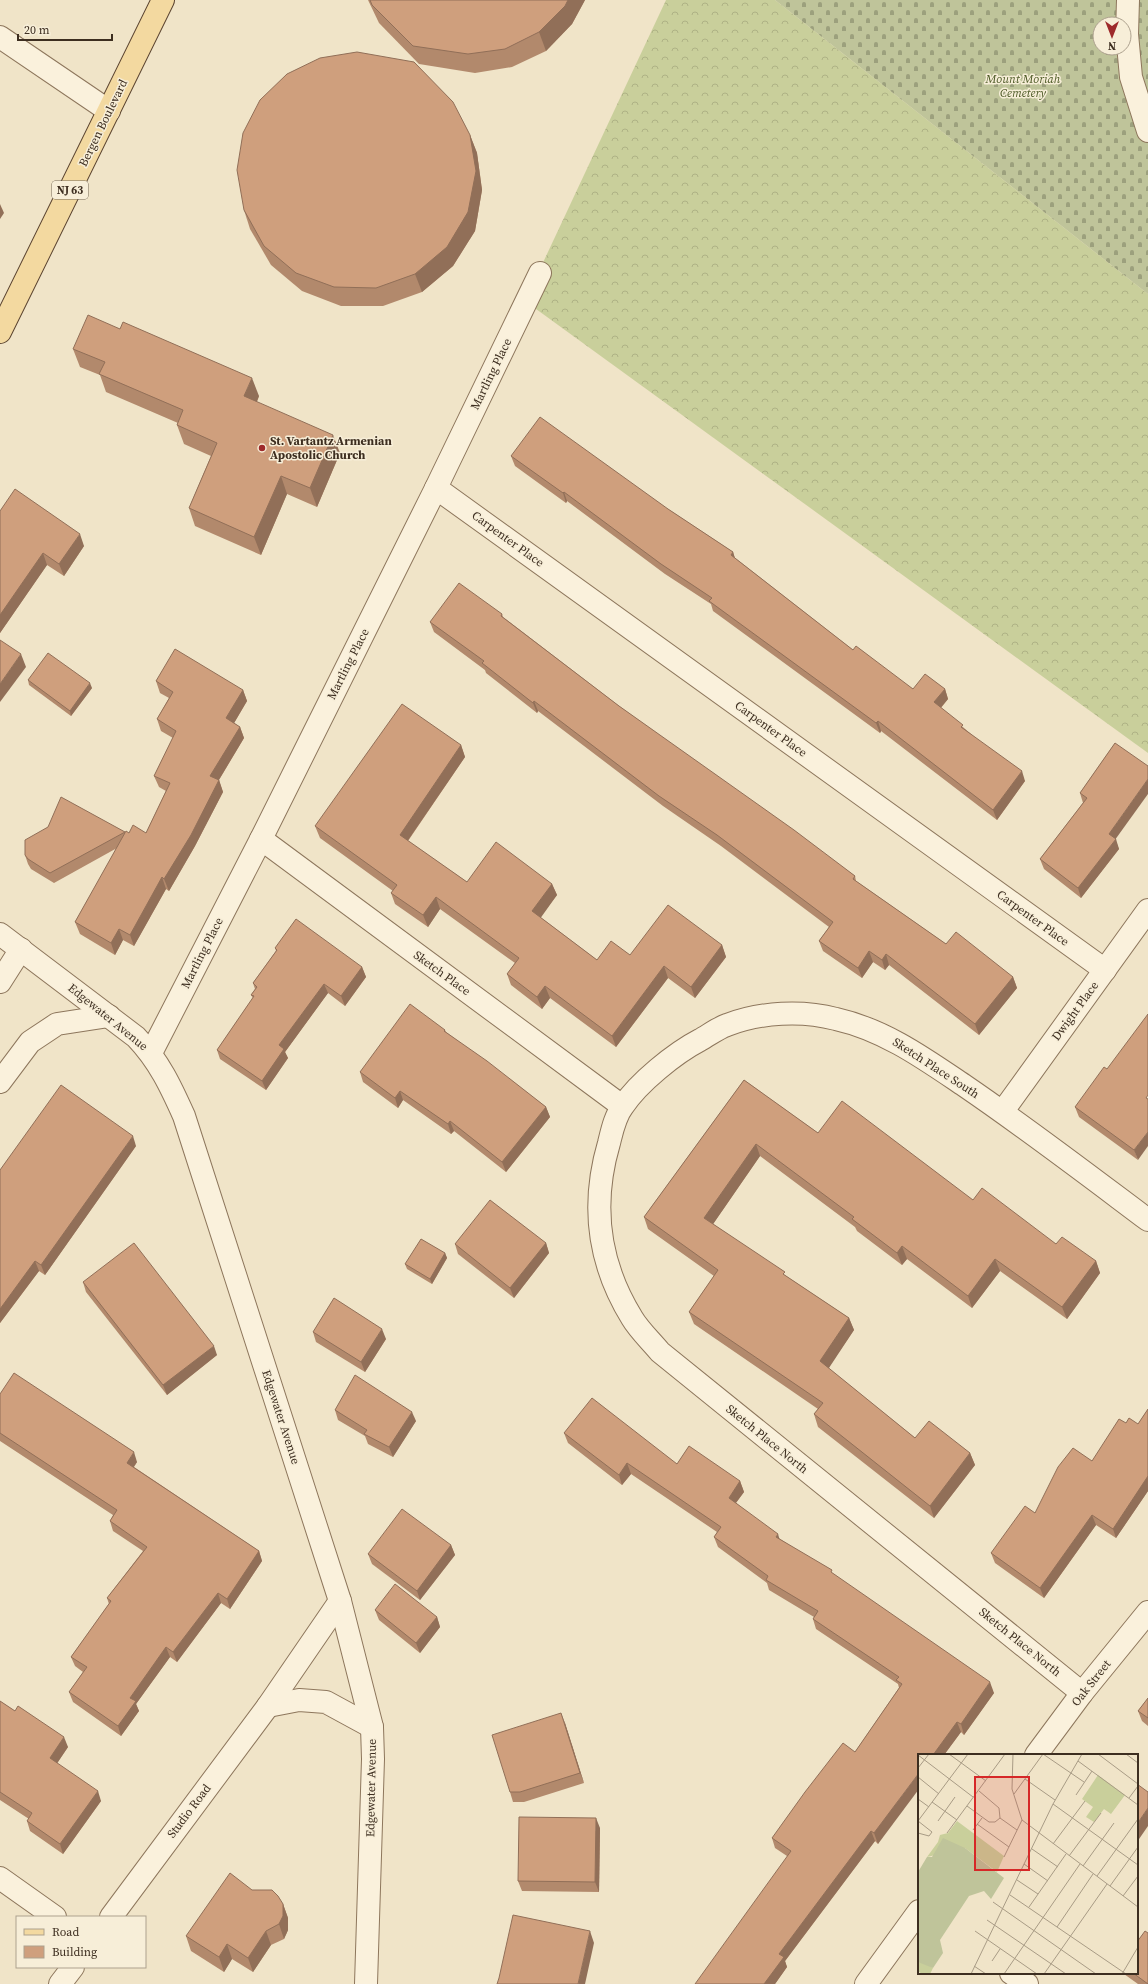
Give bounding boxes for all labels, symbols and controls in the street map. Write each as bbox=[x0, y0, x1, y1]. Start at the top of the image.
scale bar bbox=[18, 16, 112, 42]
north arrow bbox=[1092, 16, 1132, 56]
text: 20 m bbox=[24, 22, 50, 38]
text: N bbox=[1108, 38, 1116, 53]
park label: Mount Moriah Cemetery bbox=[985, 71, 1061, 101]
street label: Bergen Boulevard bbox=[75, 77, 131, 169]
road number: NJ 63 bbox=[52, 181, 88, 199]
street label: Martling Place bbox=[467, 335, 515, 413]
place label: St. Vartantz Armenian Apostolic Church bbox=[270, 433, 392, 463]
marker: St. Vartantz Armenian Apostolic Church bbox=[257, 443, 267, 453]
street label: Carpenter Place bbox=[469, 507, 547, 571]
street label: Martling Place bbox=[323, 626, 373, 702]
street label: Carpenter Place bbox=[732, 697, 810, 761]
street label: Carpenter Place bbox=[994, 886, 1072, 950]
street label: Martling Place bbox=[177, 915, 227, 991]
street label: Sketch Place bbox=[410, 947, 474, 999]
street label: Dwight Place bbox=[1048, 978, 1102, 1044]
street label: Edgewater Avenue bbox=[65, 980, 151, 1054]
street label: Sketch Place South bbox=[890, 1034, 982, 1102]
street label: Edgewater Avenue bbox=[258, 1368, 304, 1466]
street label: Sketch Place North bbox=[723, 1401, 811, 1477]
street label: Sketch Place North bbox=[976, 1604, 1064, 1680]
street label: Oak Street bbox=[1068, 1656, 1114, 1710]
street label: Edgewater Avenue bbox=[362, 1739, 380, 1837]
inset map bbox=[918, 1754, 1138, 1974]
street label: Studio Road bbox=[163, 1781, 215, 1841]
legend bbox=[16, 1916, 146, 1968]
text: Road bbox=[52, 1924, 79, 1940]
text: Building bbox=[52, 1944, 97, 1960]

